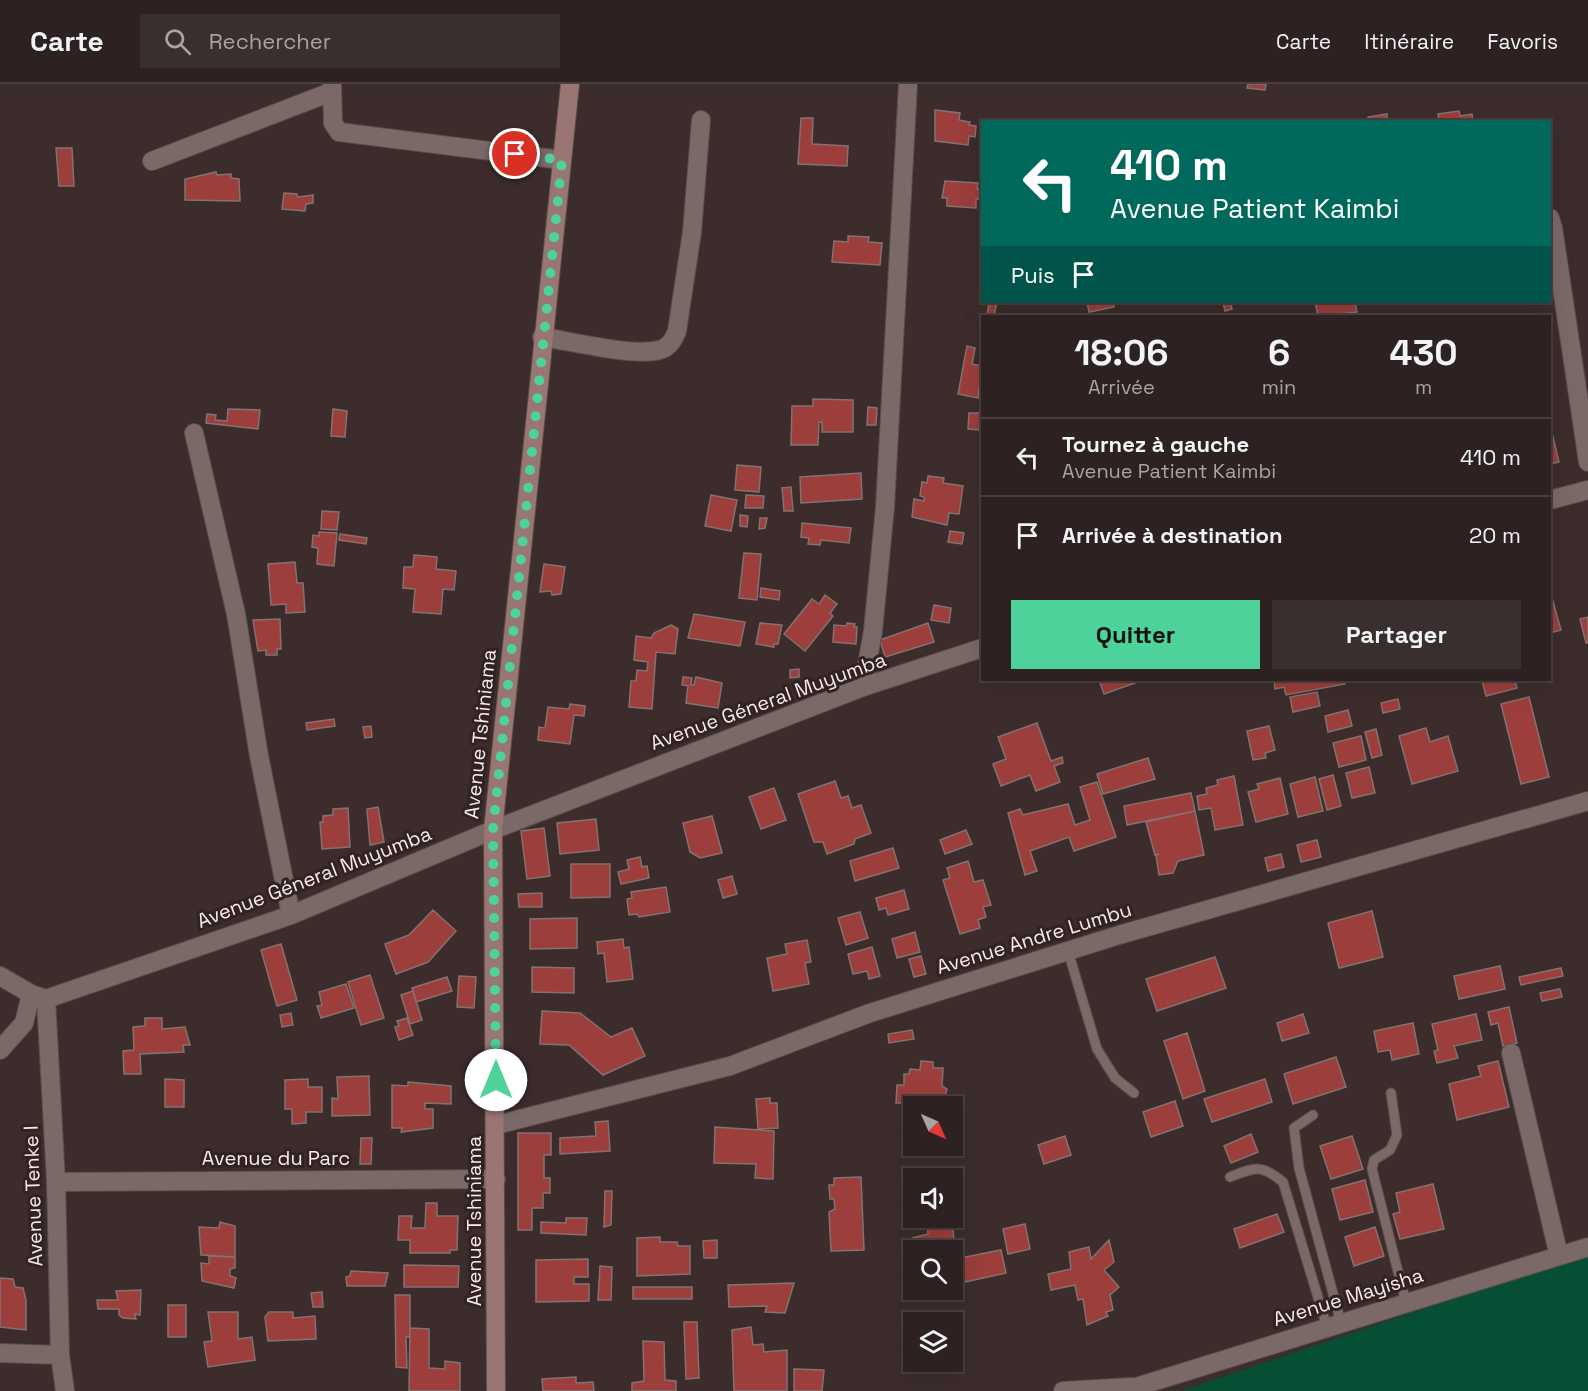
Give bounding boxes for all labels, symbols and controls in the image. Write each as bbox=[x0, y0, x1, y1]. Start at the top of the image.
search box bbox=[140, 14, 560, 68]
text: Carte bbox=[30, 23, 104, 59]
icon: search bbox=[161, 25, 194, 58]
text: Rechercher bbox=[209, 27, 331, 55]
text: Carte bbox=[1276, 28, 1331, 55]
text: Itinéraire bbox=[1364, 28, 1454, 55]
text: Favoris bbox=[1487, 28, 1558, 55]
pin bbox=[489, 128, 540, 179]
icon: arrive bbox=[498, 137, 531, 170]
text: 410 m bbox=[1110, 139, 1228, 192]
icon: left bbox=[1011, 144, 1089, 222]
text: Avenue Patient Kaimbi bbox=[1110, 191, 1399, 226]
icon: arrive bbox=[1067, 258, 1100, 291]
text: Puis bbox=[1011, 261, 1055, 289]
text: 18:06 bbox=[1074, 330, 1169, 376]
text: 6 bbox=[1268, 330, 1290, 376]
text: 430 bbox=[1390, 330, 1458, 376]
text: Arrivée bbox=[1088, 374, 1155, 400]
text: min bbox=[1262, 374, 1296, 400]
text: m bbox=[1415, 374, 1432, 400]
text: Tournez à gauche bbox=[1062, 430, 1249, 458]
icon: left bbox=[1011, 441, 1044, 474]
text: 410 m bbox=[1460, 443, 1521, 471]
text: Avenue Patient Kaimbi bbox=[1062, 458, 1276, 484]
icon: arrive bbox=[1011, 519, 1044, 552]
text: Arrivée à destination bbox=[1062, 521, 1283, 549]
text: 20 m bbox=[1469, 521, 1521, 549]
button: Quitter bbox=[1011, 600, 1260, 669]
button: Partager bbox=[1272, 600, 1521, 669]
street label: Avenue Géneral Muyumba bbox=[646, 646, 890, 756]
street label: Avenue Tshiniama bbox=[458, 648, 502, 820]
street label: Avenue Géneral Muyumba bbox=[193, 820, 435, 934]
street label: Avenue Andre Lumbu bbox=[933, 896, 1135, 980]
position arrow bbox=[464, 1048, 528, 1112]
north arrow bbox=[903, 1096, 963, 1156]
map controls bbox=[903, 1096, 963, 1372]
street label: Avenue Tenke I bbox=[18, 1125, 48, 1267]
street label: Avenue Tshiniama bbox=[461, 1136, 487, 1306]
street label: Avenue du Parc bbox=[202, 1145, 350, 1171]
button: sound bbox=[903, 1168, 963, 1228]
button: search bbox=[903, 1240, 963, 1300]
street label: Avenue Mayisha bbox=[1270, 1262, 1426, 1332]
button: layers bbox=[903, 1312, 963, 1372]

